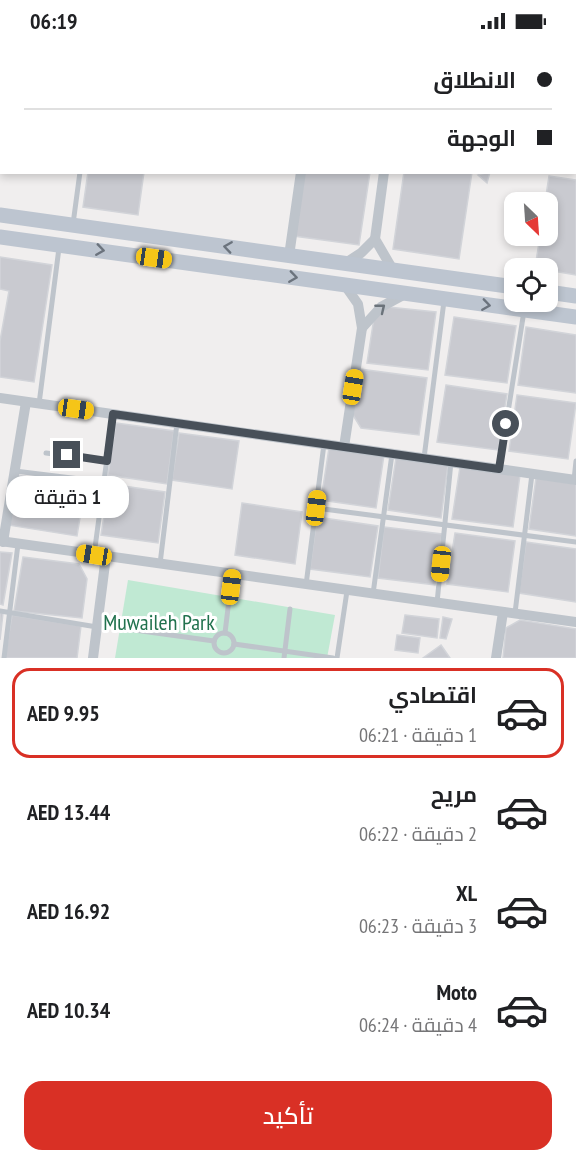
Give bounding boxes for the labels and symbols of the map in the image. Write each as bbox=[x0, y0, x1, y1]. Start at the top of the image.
north arrow bbox=[504, 192, 558, 246]
one-way arrow bbox=[223, 241, 232, 253]
one-way arrow bbox=[95, 243, 104, 255]
car bbox=[135, 247, 173, 269]
one-way arrow bbox=[288, 271, 297, 283]
one-way arrow bbox=[481, 298, 490, 310]
one-way arrow bbox=[374, 304, 385, 315]
car bbox=[341, 368, 365, 406]
car bbox=[57, 398, 95, 420]
route start bbox=[492, 410, 519, 437]
route end bbox=[53, 441, 80, 468]
callout: 1 دقيقة bbox=[5, 476, 128, 518]
car bbox=[305, 489, 327, 527]
car bbox=[75, 543, 113, 567]
car bbox=[430, 545, 452, 583]
car bbox=[220, 568, 242, 606]
park label: Muwaileh Park bbox=[103, 608, 215, 636]

